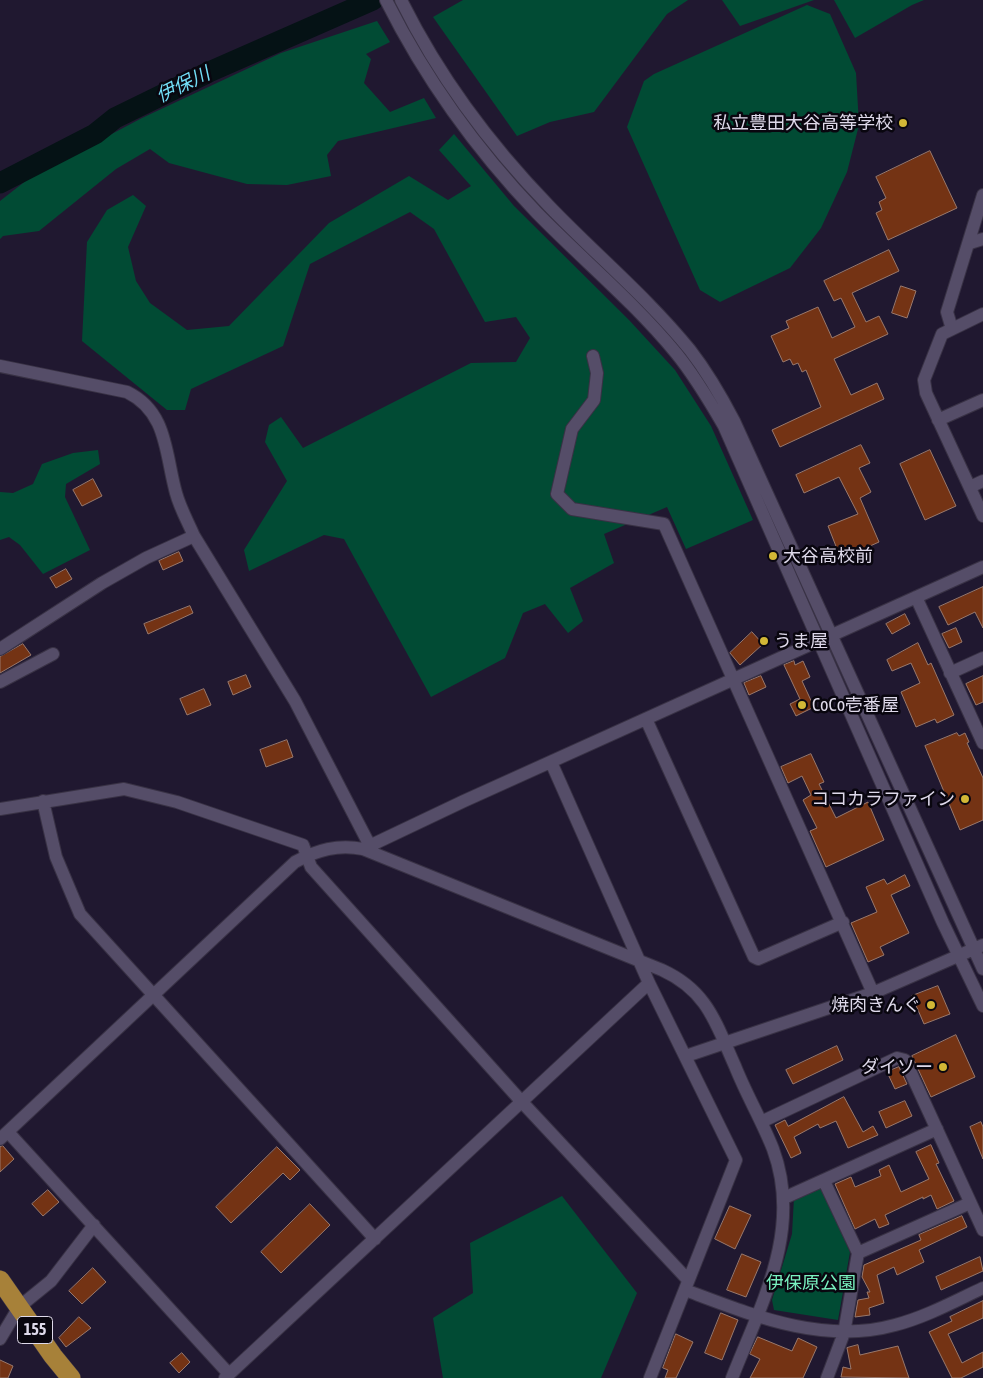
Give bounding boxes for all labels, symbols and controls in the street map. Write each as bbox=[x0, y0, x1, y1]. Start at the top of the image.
water label: 伊保川 bbox=[152, 62, 214, 108]
place label: 私立豊田大谷高等学校 bbox=[713, 112, 893, 134]
marker: 私立豊田大谷高等学校 bbox=[897, 117, 909, 129]
place label: 大谷高校前 bbox=[783, 545, 873, 567]
marker: 大谷高校前 bbox=[767, 550, 779, 562]
place label: うま屋 bbox=[774, 630, 828, 652]
marker: うま屋 bbox=[758, 635, 770, 647]
place label: CoCo壱番屋 bbox=[812, 694, 899, 716]
marker: CoCo壱番屋 bbox=[796, 699, 808, 711]
place label: ココカラファイン bbox=[811, 788, 955, 810]
marker: ココカラファイン bbox=[959, 793, 971, 805]
place label: 焼肉きんぐ bbox=[831, 994, 921, 1016]
marker: 焼肉きんぐ bbox=[925, 999, 937, 1011]
place label: ダイソー bbox=[861, 1056, 933, 1078]
marker: ダイソー bbox=[937, 1061, 949, 1073]
park label: 伊保原公園 bbox=[766, 1272, 856, 1294]
road number: 155 bbox=[18, 1316, 52, 1344]

